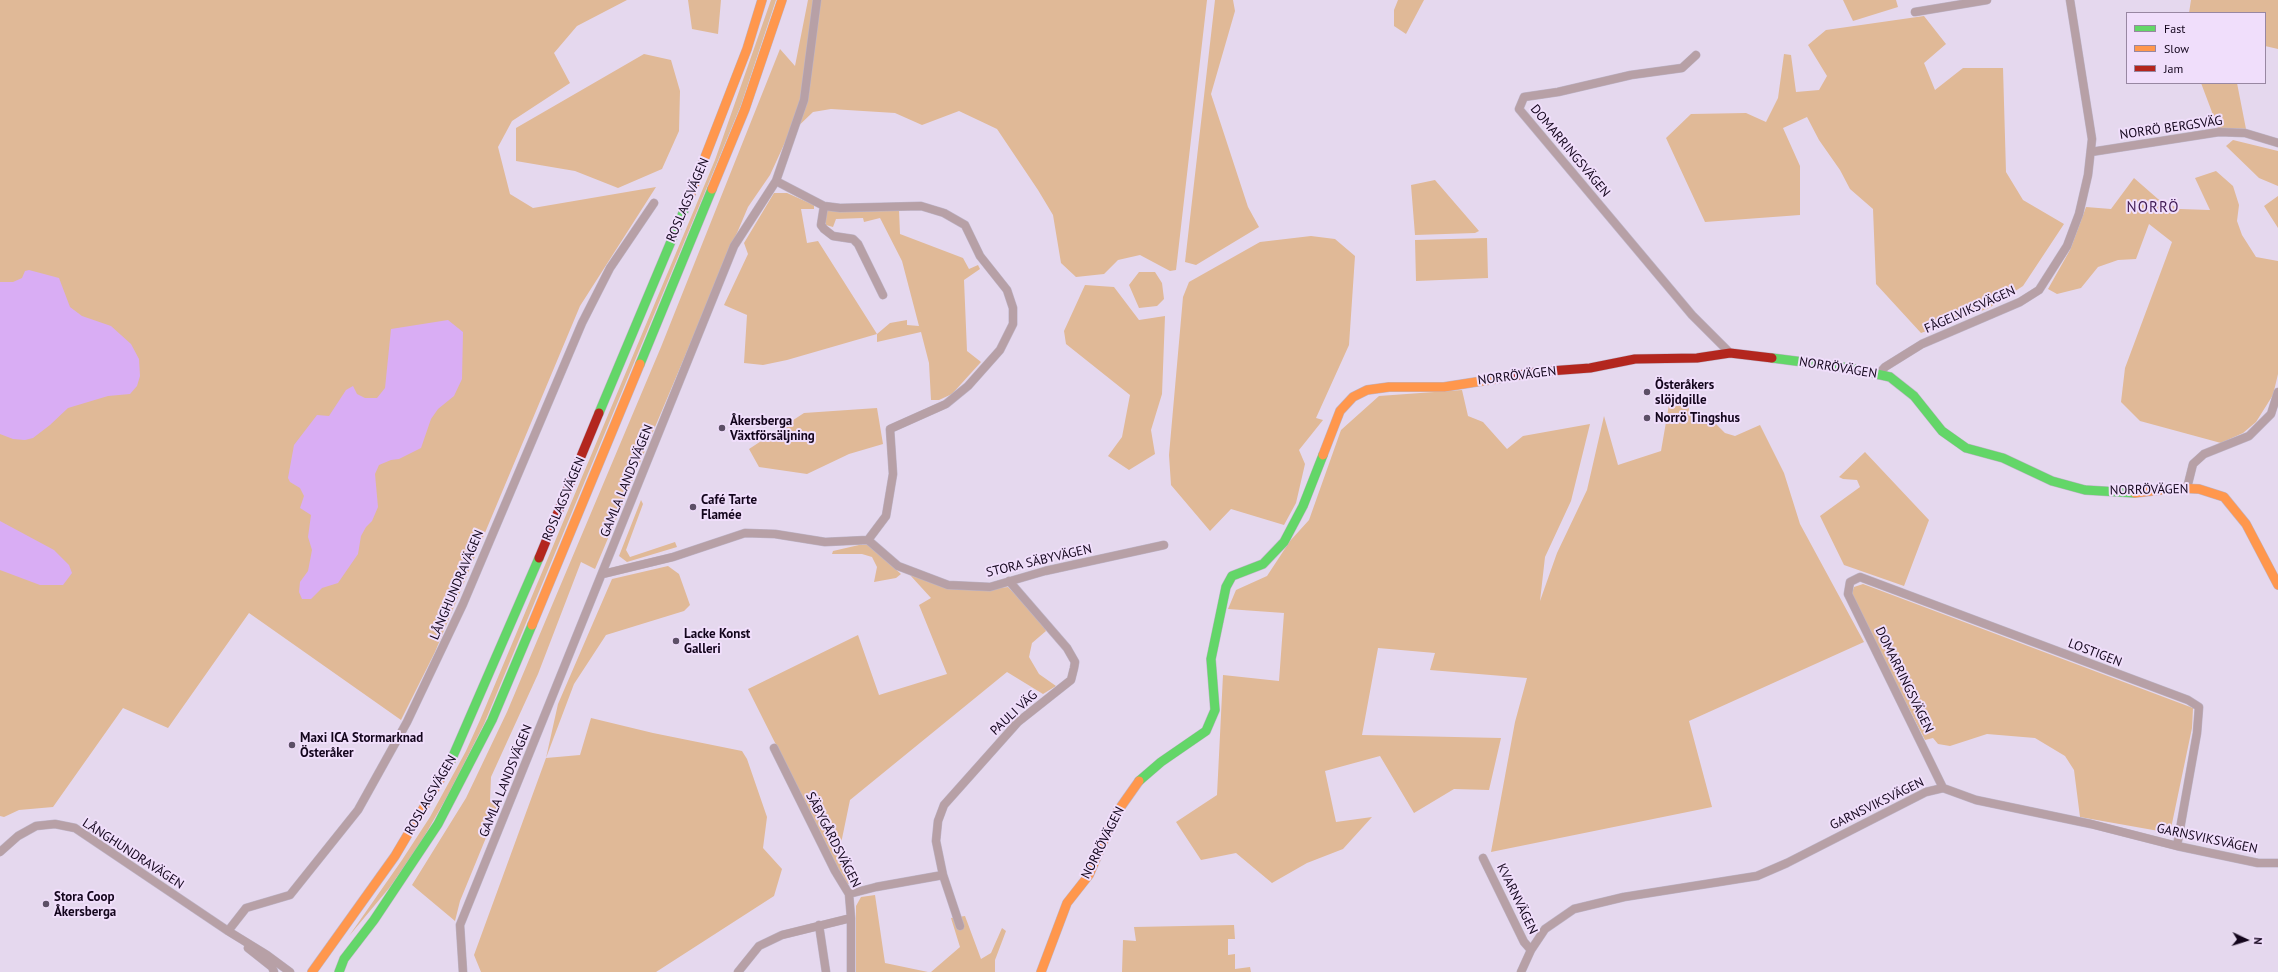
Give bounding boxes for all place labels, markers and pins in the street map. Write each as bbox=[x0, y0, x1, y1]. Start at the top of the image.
place label: Österåkers slöjdgille bbox=[1655, 377, 1714, 408]
marker: Österåkers slöjdgille bbox=[1642, 387, 1652, 397]
place label: Norrö Tingshus bbox=[1655, 410, 1740, 426]
place label: Åkersberga Växtförsäljning bbox=[730, 413, 815, 444]
marker: Norrö Tingshus bbox=[1642, 413, 1652, 423]
marker: Åkersberga Växtförsäljning bbox=[717, 423, 727, 433]
place label: Café Tarte Flamée bbox=[701, 492, 757, 523]
marker: Café Tarte Flamée bbox=[688, 502, 698, 512]
place label: Lacke Konst Galleri bbox=[684, 626, 750, 657]
marker: Lacke Konst Galleri bbox=[671, 636, 681, 646]
place label: Maxi ICA Stormarknad Österåker bbox=[300, 730, 423, 761]
marker: Maxi ICA Stormarknad Österåker bbox=[287, 740, 297, 750]
place label: Stora Coop Åkersberga bbox=[54, 889, 116, 920]
marker: Stora Coop Åkersberga bbox=[41, 899, 51, 909]

